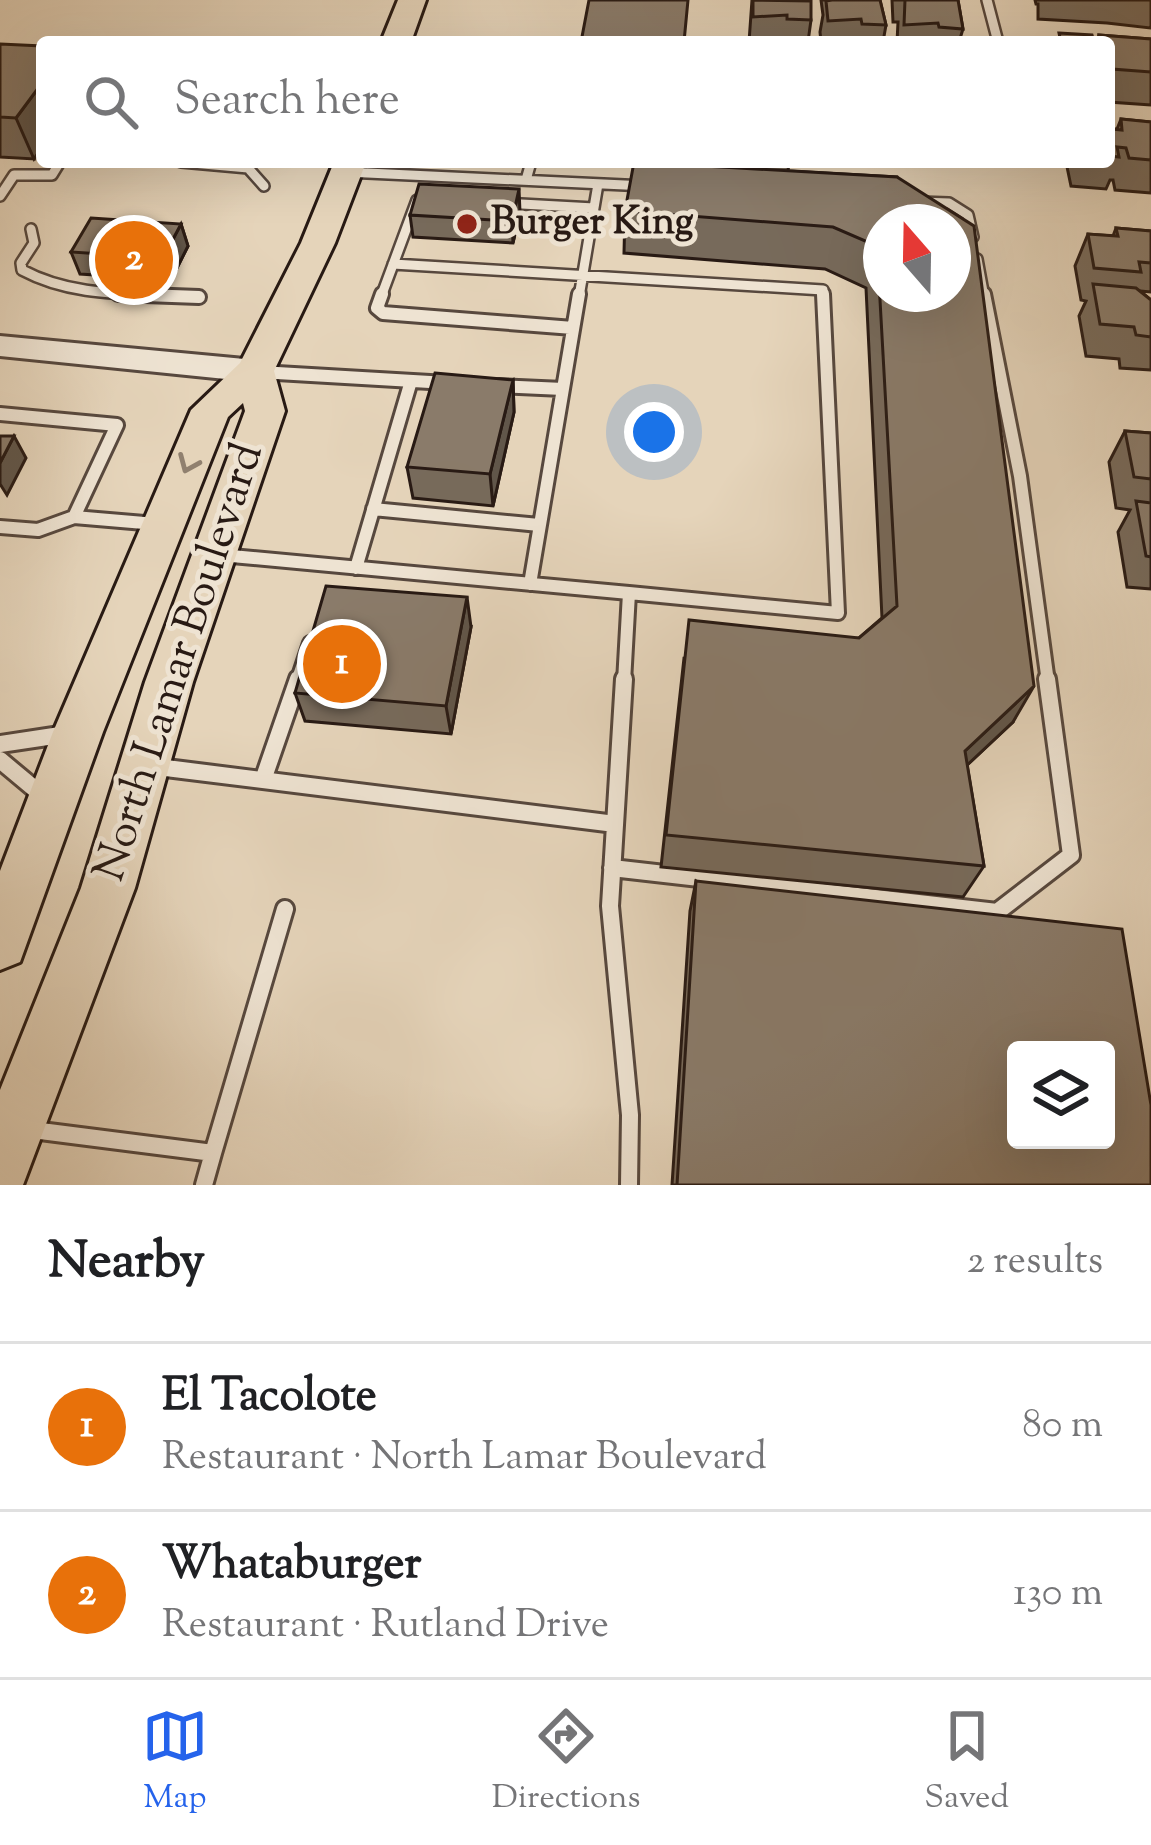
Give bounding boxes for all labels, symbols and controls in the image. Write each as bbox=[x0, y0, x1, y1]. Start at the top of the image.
search box bbox=[36, 36, 1115, 168]
icon: search bbox=[78, 69, 144, 135]
text: Search here bbox=[174, 70, 400, 135]
place label: Burger King bbox=[491, 196, 694, 252]
north arrow bbox=[863, 204, 971, 312]
marker: Burger King bbox=[454, 211, 480, 237]
pin: 2 bbox=[95, 215, 173, 305]
your location bbox=[624, 402, 684, 462]
street label: North Lamar Boulevard bbox=[79, 436, 283, 890]
one-way arrow bbox=[178, 452, 202, 473]
pin: 1 bbox=[303, 619, 381, 709]
map controls bbox=[1007, 1041, 1115, 1149]
button: layers bbox=[1007, 1041, 1115, 1149]
text: Nearby bbox=[48, 1227, 205, 1300]
text: 2 results bbox=[967, 1235, 1103, 1291]
text: El Tacolote bbox=[162, 1366, 377, 1431]
text: 1 bbox=[80, 1399, 94, 1455]
text: 80 m bbox=[1022, 1399, 1103, 1455]
text: Restaurant · North Lamar Boulevard bbox=[162, 1431, 767, 1487]
text: Whataburger bbox=[162, 1534, 421, 1599]
text: 2 bbox=[78, 1567, 96, 1623]
text: 130 m bbox=[1013, 1567, 1103, 1623]
text: Restaurant · Rutland Drive bbox=[162, 1599, 609, 1655]
tab: Map bbox=[142, 1703, 208, 1823]
tab: Directions bbox=[492, 1703, 641, 1823]
tab: Saved bbox=[924, 1703, 1009, 1823]

